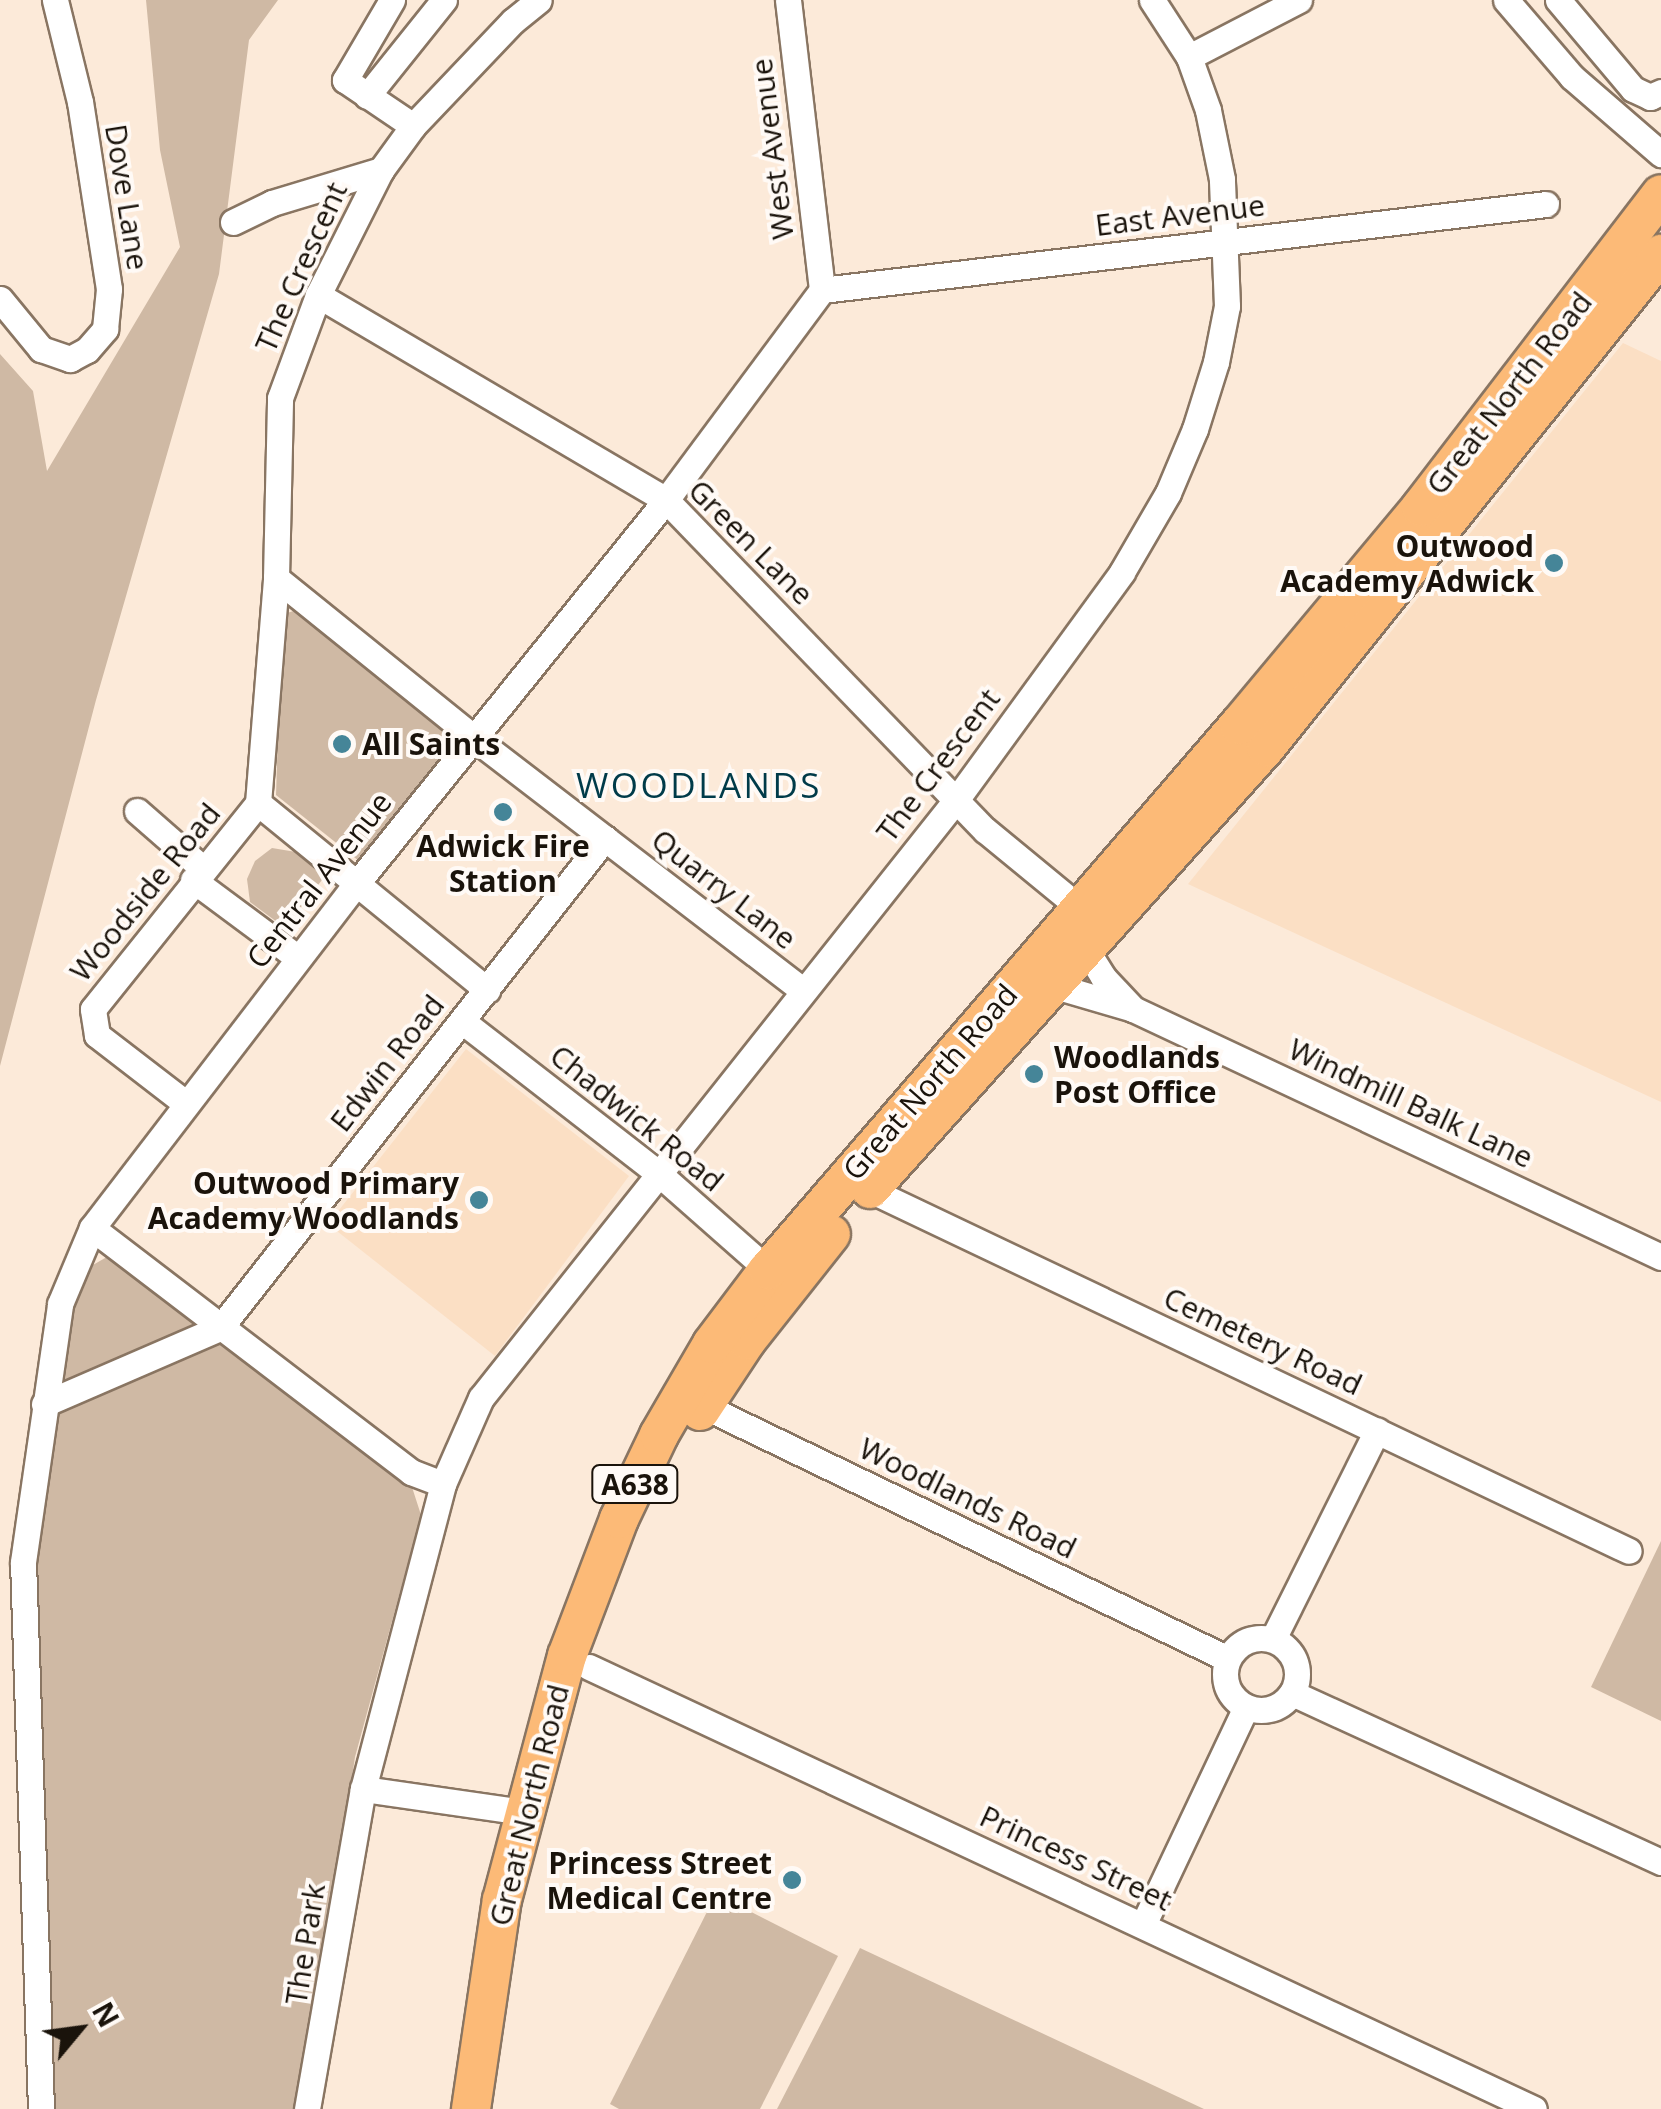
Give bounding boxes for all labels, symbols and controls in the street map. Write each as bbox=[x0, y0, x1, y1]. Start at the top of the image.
street label: West Avenue bbox=[743, 57, 801, 241]
street label: Dove Lane bbox=[98, 122, 156, 272]
street label: The Crescent bbox=[248, 176, 354, 358]
street label: East Avenue bbox=[1093, 187, 1267, 243]
street label: Great North Road bbox=[1419, 284, 1599, 502]
street label: Green Lane bbox=[681, 472, 821, 612]
place label: Outwood Academy Adwick bbox=[1280, 528, 1534, 598]
marker: Outwood Academy Adwick bbox=[1543, 552, 1565, 574]
street label: The Crescent bbox=[869, 681, 1007, 849]
place label: All Saints bbox=[362, 726, 500, 762]
marker: All Saints bbox=[331, 733, 353, 755]
district label: WOODLANDS bbox=[576, 764, 822, 806]
street label: Central Avenue bbox=[239, 785, 399, 975]
street label: Woodside Road bbox=[62, 796, 228, 988]
marker: Adwick Fire Station bbox=[492, 801, 514, 823]
street label: Quarry Lane bbox=[645, 821, 803, 957]
place label: Adwick Fire Station bbox=[416, 828, 590, 898]
street label: Great North Road bbox=[835, 977, 1025, 1187]
street label: Edwin Road bbox=[322, 987, 452, 1139]
street label: Windmill Balk Lane bbox=[1283, 1031, 1539, 1175]
street label: Chadwick Road bbox=[543, 1037, 731, 1199]
place label: Woodlands Post Office bbox=[1054, 1039, 1220, 1110]
marker: Woodlands Post Office bbox=[1023, 1063, 1045, 1085]
place label: Outwood Primary Academy Woodlands bbox=[148, 1165, 459, 1236]
marker: Outwood Primary Academy Woodlands bbox=[468, 1189, 490, 1211]
street label: Cemetery Road bbox=[1158, 1279, 1368, 1403]
street label: Woodlands Road bbox=[854, 1430, 1082, 1566]
road number: A638 bbox=[590, 1461, 680, 1507]
street label: Great North Road bbox=[482, 1681, 576, 1929]
street label: Princess Street bbox=[974, 1798, 1178, 1918]
place label: Princess Street Medical Centre bbox=[546, 1845, 772, 1916]
marker: Princess Street Medical Centre bbox=[781, 1869, 803, 1891]
street label: The Park bbox=[278, 1881, 332, 2007]
north arrow bbox=[30, 1979, 130, 2079]
text: N bbox=[84, 1995, 128, 2034]

